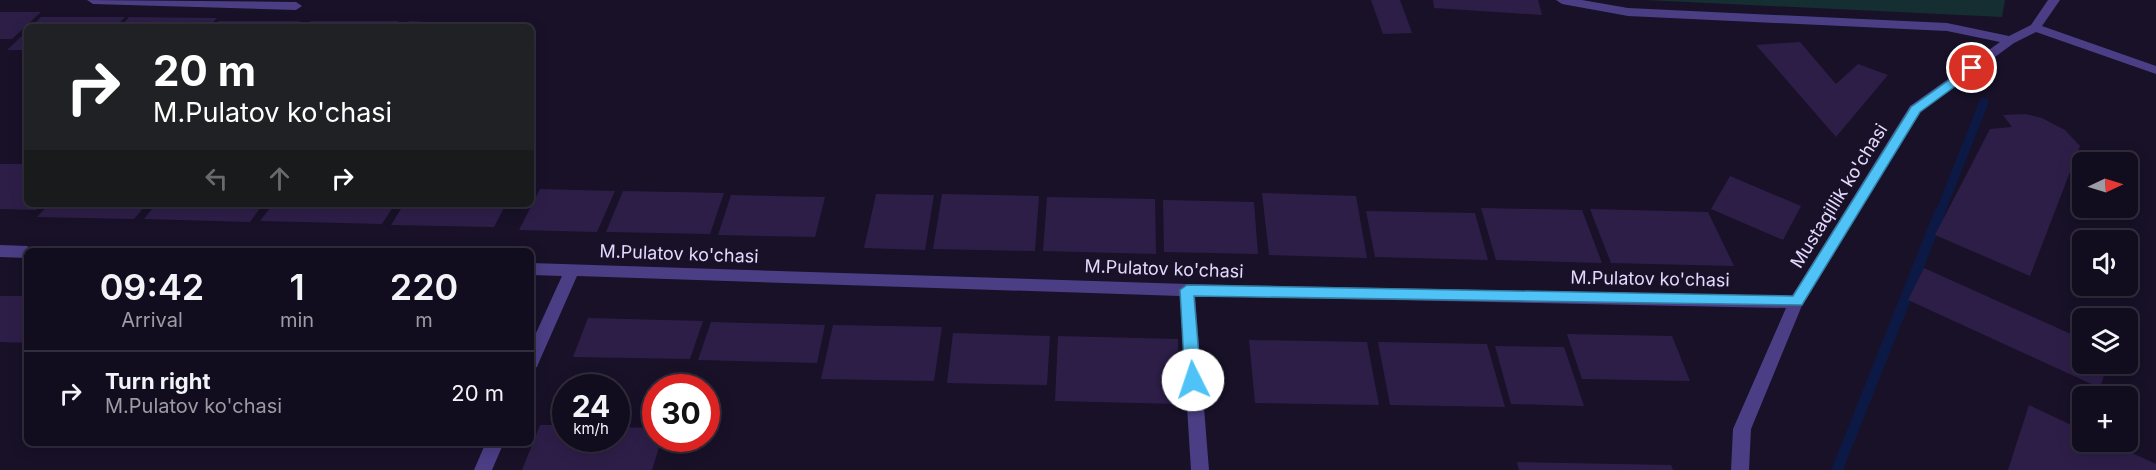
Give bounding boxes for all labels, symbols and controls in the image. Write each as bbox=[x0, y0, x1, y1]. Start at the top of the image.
pin bbox=[1946, 42, 1997, 93]
text: 20 m bbox=[153, 45, 256, 96]
icon: right bbox=[54, 48, 132, 126]
icon: arrive bbox=[1955, 51, 1988, 84]
text: M.Pulatov ko'chasi bbox=[153, 96, 392, 129]
street label: Mustaqillik ko'chasi bbox=[1786, 120, 1891, 272]
north arrow bbox=[2072, 152, 2138, 218]
map controls bbox=[2072, 152, 2138, 452]
icon: left bbox=[200, 162, 233, 195]
icon: ahead bbox=[263, 162, 296, 195]
icon: right bbox=[326, 162, 359, 195]
button: sound bbox=[2072, 230, 2138, 296]
street label: M.Pulatov ko'chasi bbox=[599, 240, 759, 267]
street label: M.Pulatov ko'chasi bbox=[1084, 255, 1244, 282]
text: 09:42 bbox=[100, 265, 204, 309]
text: 1 bbox=[289, 265, 305, 309]
text: 220 bbox=[390, 265, 458, 309]
street label: M.Pulatov ko'chasi bbox=[1570, 267, 1730, 290]
text: Arrival bbox=[121, 308, 183, 332]
text: min bbox=[280, 308, 314, 332]
text: m bbox=[415, 308, 433, 332]
button: layers bbox=[2072, 308, 2138, 374]
position arrow bbox=[1161, 348, 1225, 412]
text: Turn right bbox=[105, 368, 211, 394]
speed limit sign: 30 bbox=[642, 374, 720, 452]
icon: right bbox=[54, 377, 87, 410]
text: 20 m bbox=[451, 380, 504, 406]
button: + bbox=[2072, 386, 2138, 452]
text: 24 bbox=[572, 388, 610, 424]
text: M.Pulatov ko'chasi bbox=[105, 394, 282, 418]
text: km/h bbox=[573, 419, 609, 438]

